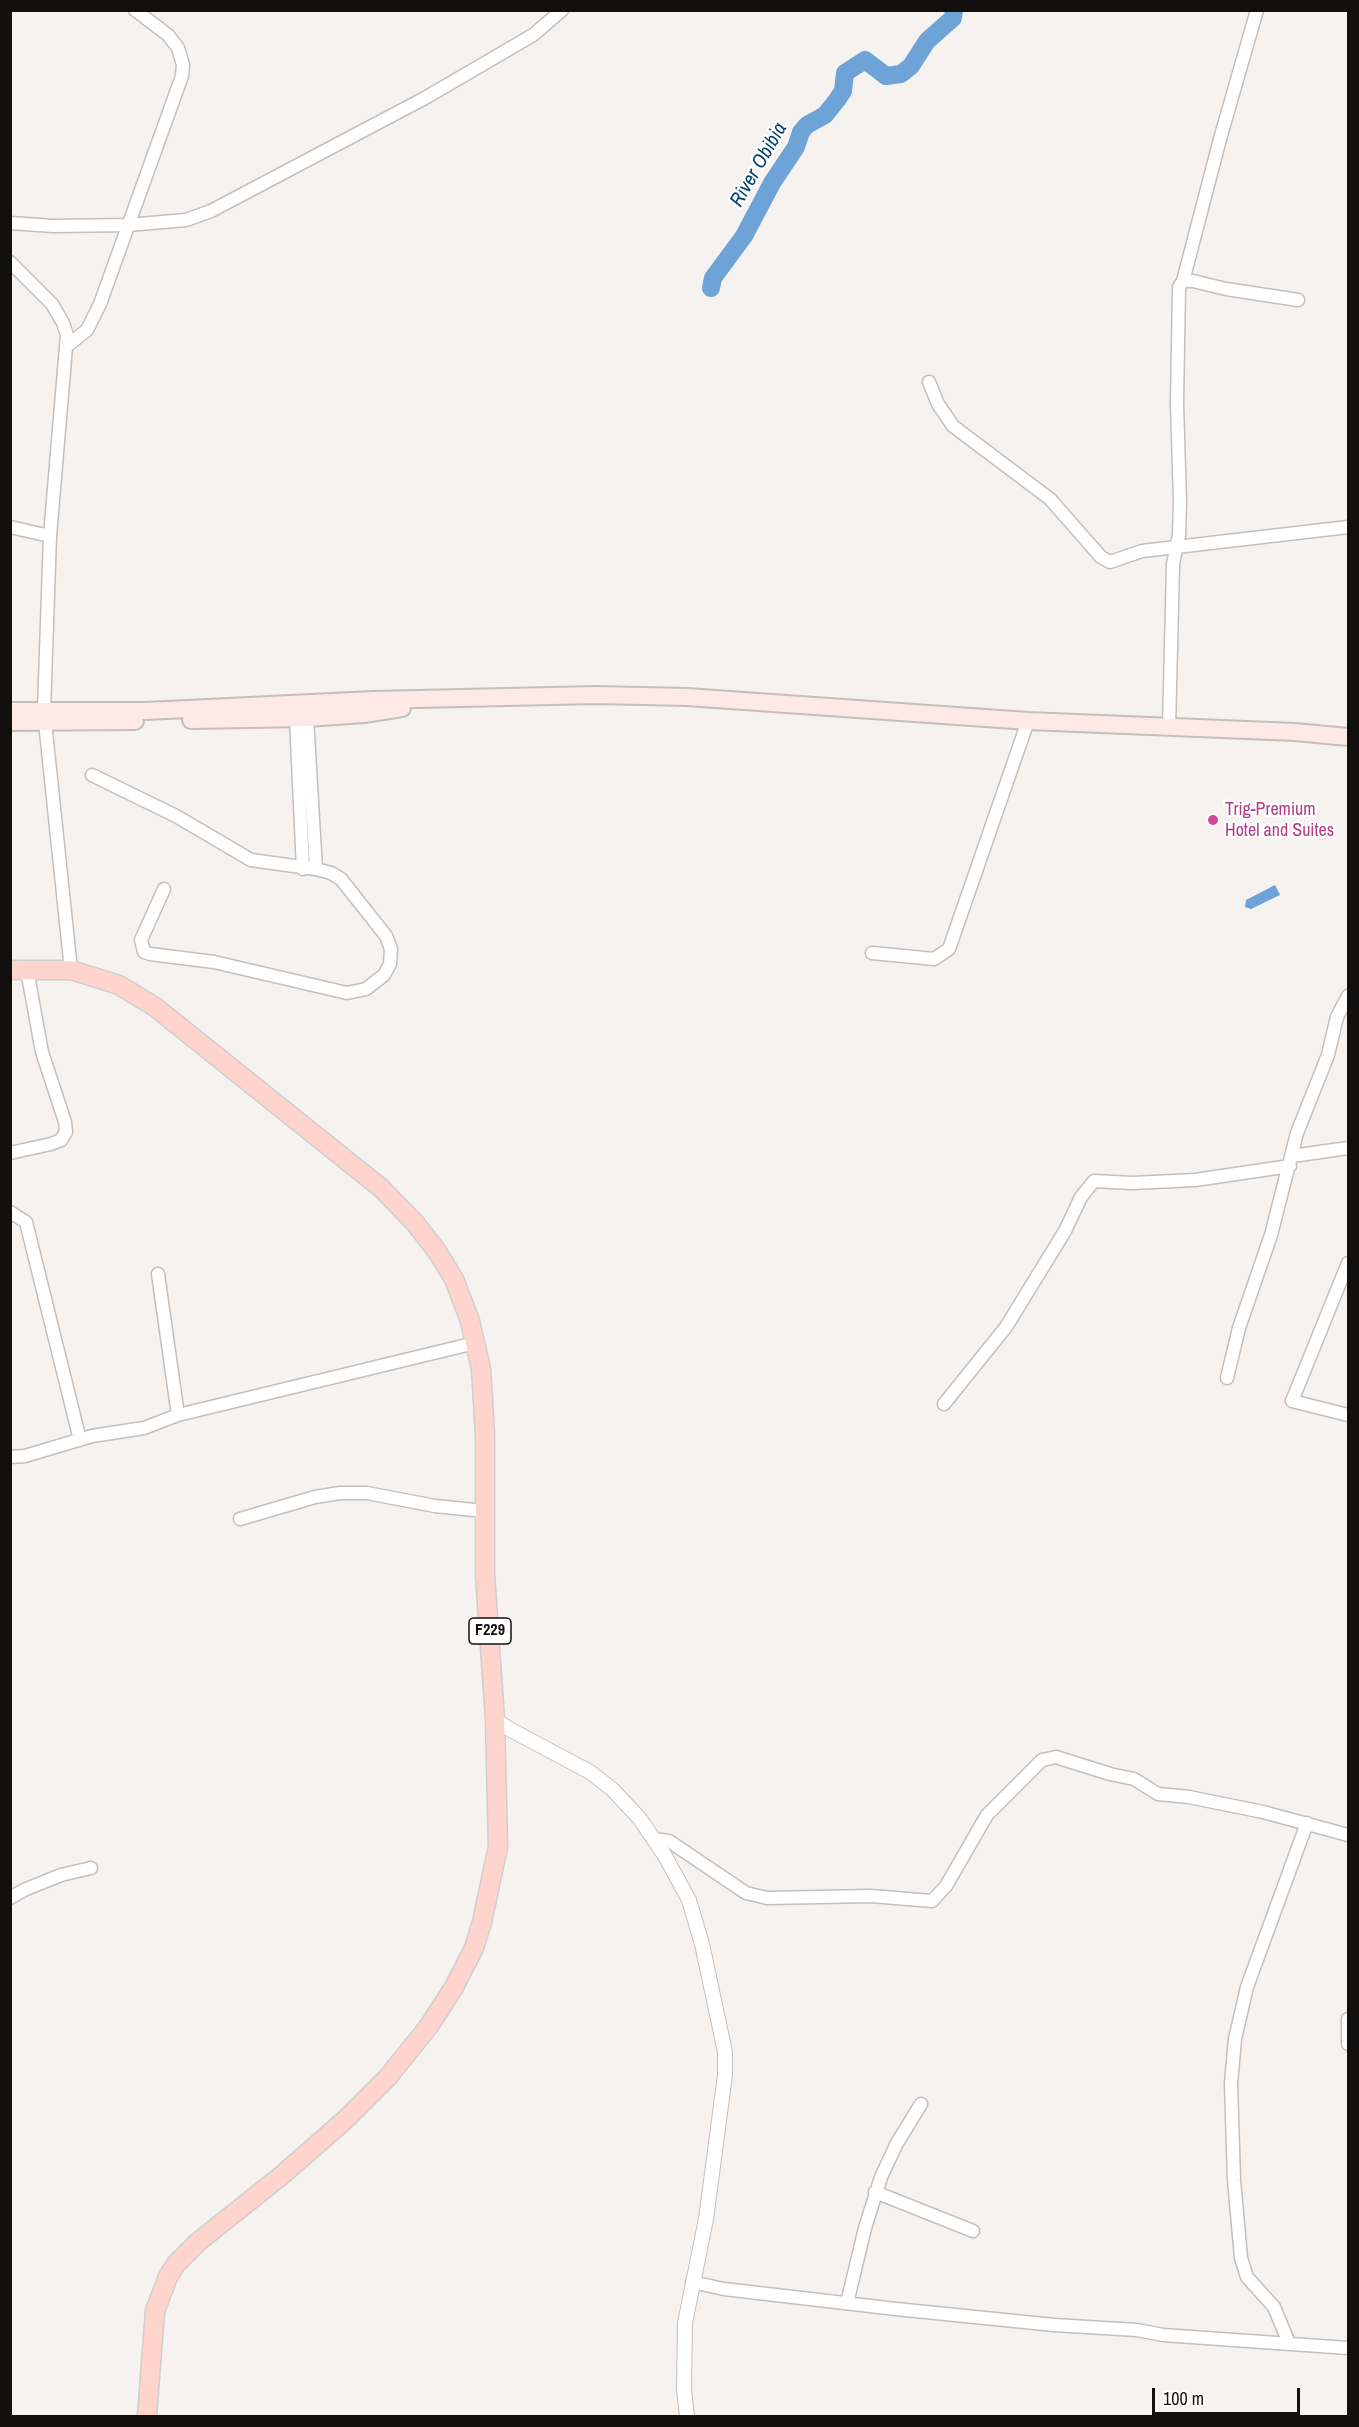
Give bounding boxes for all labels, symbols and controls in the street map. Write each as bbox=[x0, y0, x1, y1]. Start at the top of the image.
water label: River Obibia bbox=[725, 119, 793, 211]
place label: Trig-Premium Hotel and Suites bbox=[1225, 799, 1334, 842]
marker: Trig-Premium Hotel and Suites bbox=[1206, 813, 1220, 827]
road number: F229 bbox=[469, 1618, 511, 1644]
scale bar bbox=[1155, 2376, 1304, 2414]
text: 100 m bbox=[1163, 2386, 1204, 2411]

